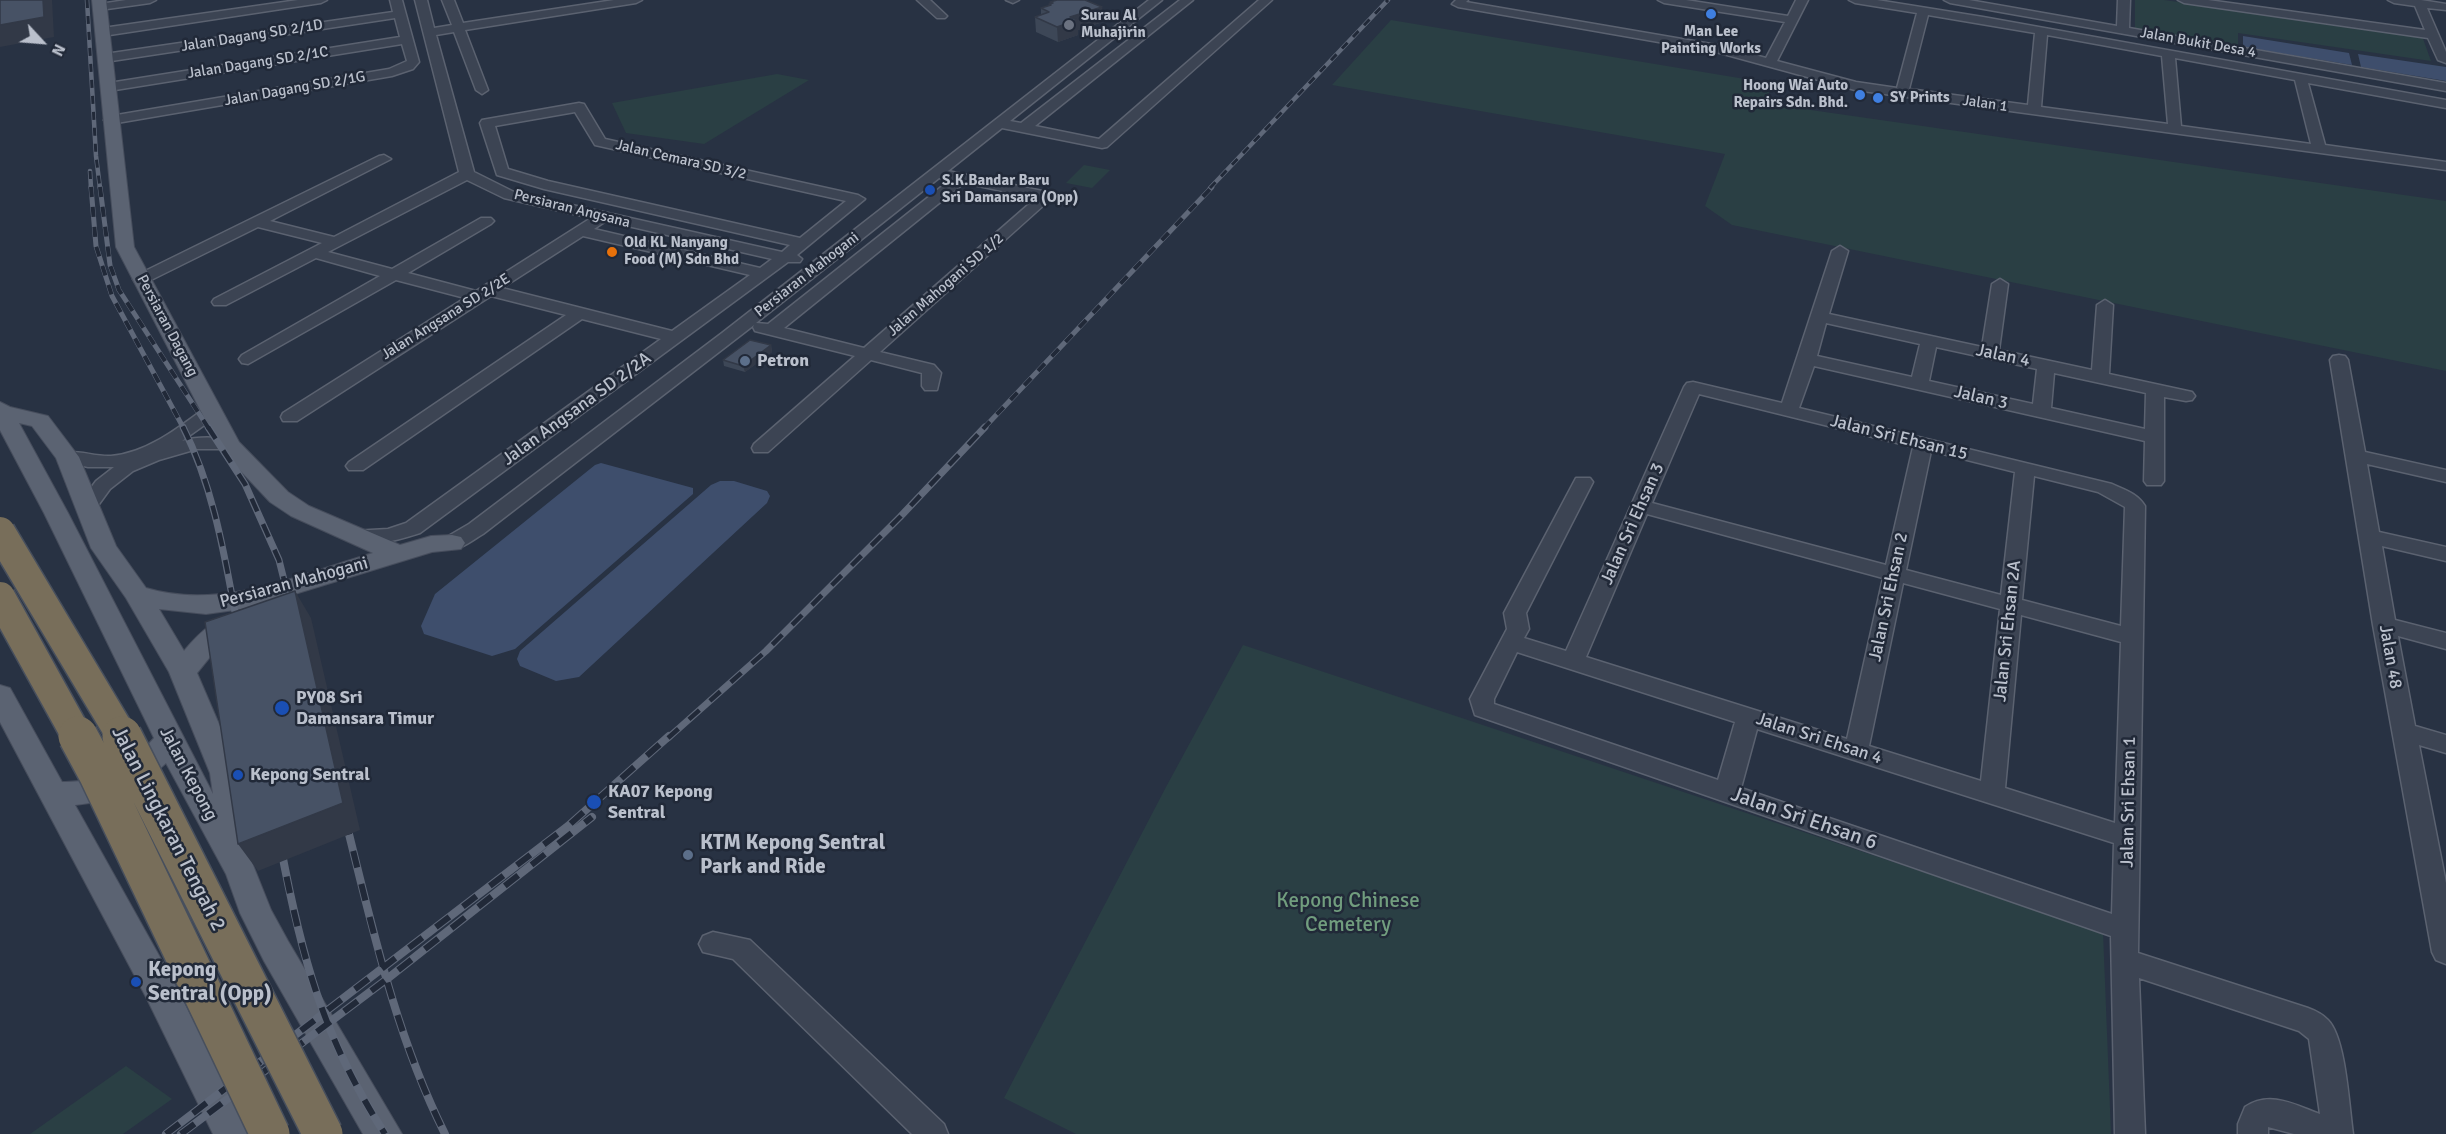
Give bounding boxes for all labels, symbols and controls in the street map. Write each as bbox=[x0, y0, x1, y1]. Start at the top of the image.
place label: Surau Al Muhajirin bbox=[1081, 7, 1146, 42]
marker: Man Lee Painting Works bbox=[1704, 7, 1718, 21]
north arrow bbox=[12, 12, 72, 72]
street label: Jalan Dagang SD 2/1D bbox=[180, 16, 324, 56]
marker: Surau Al Muhajirin bbox=[1062, 18, 1076, 32]
place label: Man Lee Painting Works bbox=[1661, 23, 1761, 58]
street label: Jalan Bukit Desa 4 bbox=[2139, 24, 2257, 62]
text: N bbox=[47, 40, 70, 59]
street label: Jalan Dagang SD 2/1C bbox=[186, 43, 330, 83]
street label: Jalan Dagang SD 2/1G bbox=[223, 68, 367, 110]
place label: Hoong Wai Auto Repairs Sdn. Bhd. bbox=[1733, 77, 1848, 112]
marker: Hoong Wai Auto Repairs Sdn. Bhd. bbox=[1853, 88, 1867, 102]
place label: SY Prints bbox=[1890, 89, 1950, 107]
marker: SY Prints bbox=[1871, 91, 1885, 105]
street label: Jalan 1 bbox=[1961, 92, 2009, 116]
street label: Jalan Cemara SD 3/2 bbox=[614, 136, 748, 184]
place label: S.K.Bandar Baru Sri Damansara (Opp) bbox=[942, 172, 1078, 207]
marker: S.K.Bandar Baru Sri Damansara (Opp) bbox=[923, 183, 937, 197]
street label: Persiaran Angsana bbox=[512, 186, 632, 232]
street label: Persiaran Mahogani bbox=[751, 229, 863, 321]
street label: Jalan Mahogani SD 1/2 bbox=[884, 230, 1008, 340]
place label: Old KL Nanyang Food (M) Sdn Bhd bbox=[624, 234, 739, 269]
marker: Old KL Nanyang Food (M) Sdn Bhd bbox=[605, 245, 619, 259]
street label: Jalan Angsana SD 2/2E bbox=[378, 270, 514, 364]
street label: Persiaran Dagang bbox=[133, 272, 201, 380]
street label: Jalan 4 bbox=[1974, 340, 2032, 372]
street label: Jalan Angsana SD 2/2A bbox=[498, 348, 656, 470]
place label: Petron bbox=[757, 350, 809, 372]
marker: Petron bbox=[738, 354, 752, 368]
street label: Jalan 3 bbox=[1952, 381, 2010, 415]
street label: Jalan Sri Ehsan 15 bbox=[1828, 410, 1970, 466]
street label: Jalan Sri Ehsan 3 bbox=[1596, 460, 1670, 588]
street label: Jalan Sri Ehsan 2 bbox=[1865, 531, 1913, 663]
street label: Persiaran Mahogani bbox=[217, 553, 371, 613]
street label: Jalan Sri Ehsan 2A bbox=[1990, 559, 2026, 703]
street label: Jalan 48 bbox=[2374, 623, 2406, 691]
place label: PY08 Sri Damansara Timur bbox=[296, 687, 434, 730]
marker: PY08 Sri Damansara Timur bbox=[273, 699, 291, 717]
street label: Jalan Sri Ehsan 4 bbox=[1753, 708, 1885, 770]
street label: Jalan Lingkaran Tengah 2 bbox=[105, 722, 231, 936]
street label: Jalan Kepong bbox=[154, 724, 222, 824]
street label: Jalan Sri Ehsan 1 bbox=[2117, 736, 2141, 868]
place label: Kepong Sentral bbox=[250, 764, 370, 786]
marker: Kepong Sentral bbox=[231, 768, 245, 782]
place label: KA07 Kepong Sentral bbox=[608, 781, 713, 824]
street label: Jalan Sri Ehsan 6 bbox=[1728, 782, 1880, 856]
marker: KA07 Kepong Sentral bbox=[585, 793, 603, 811]
place label: KTM Kepong Sentral Park and Ride bbox=[700, 830, 885, 880]
marker: KTM Kepong Sentral Park and Ride bbox=[681, 848, 695, 862]
park label: Kepong Chinese Cemetery bbox=[1276, 888, 1420, 938]
place label: Kepong Sentral (Opp) bbox=[148, 957, 272, 1007]
marker: Kepong Sentral (Opp) bbox=[129, 975, 143, 989]

